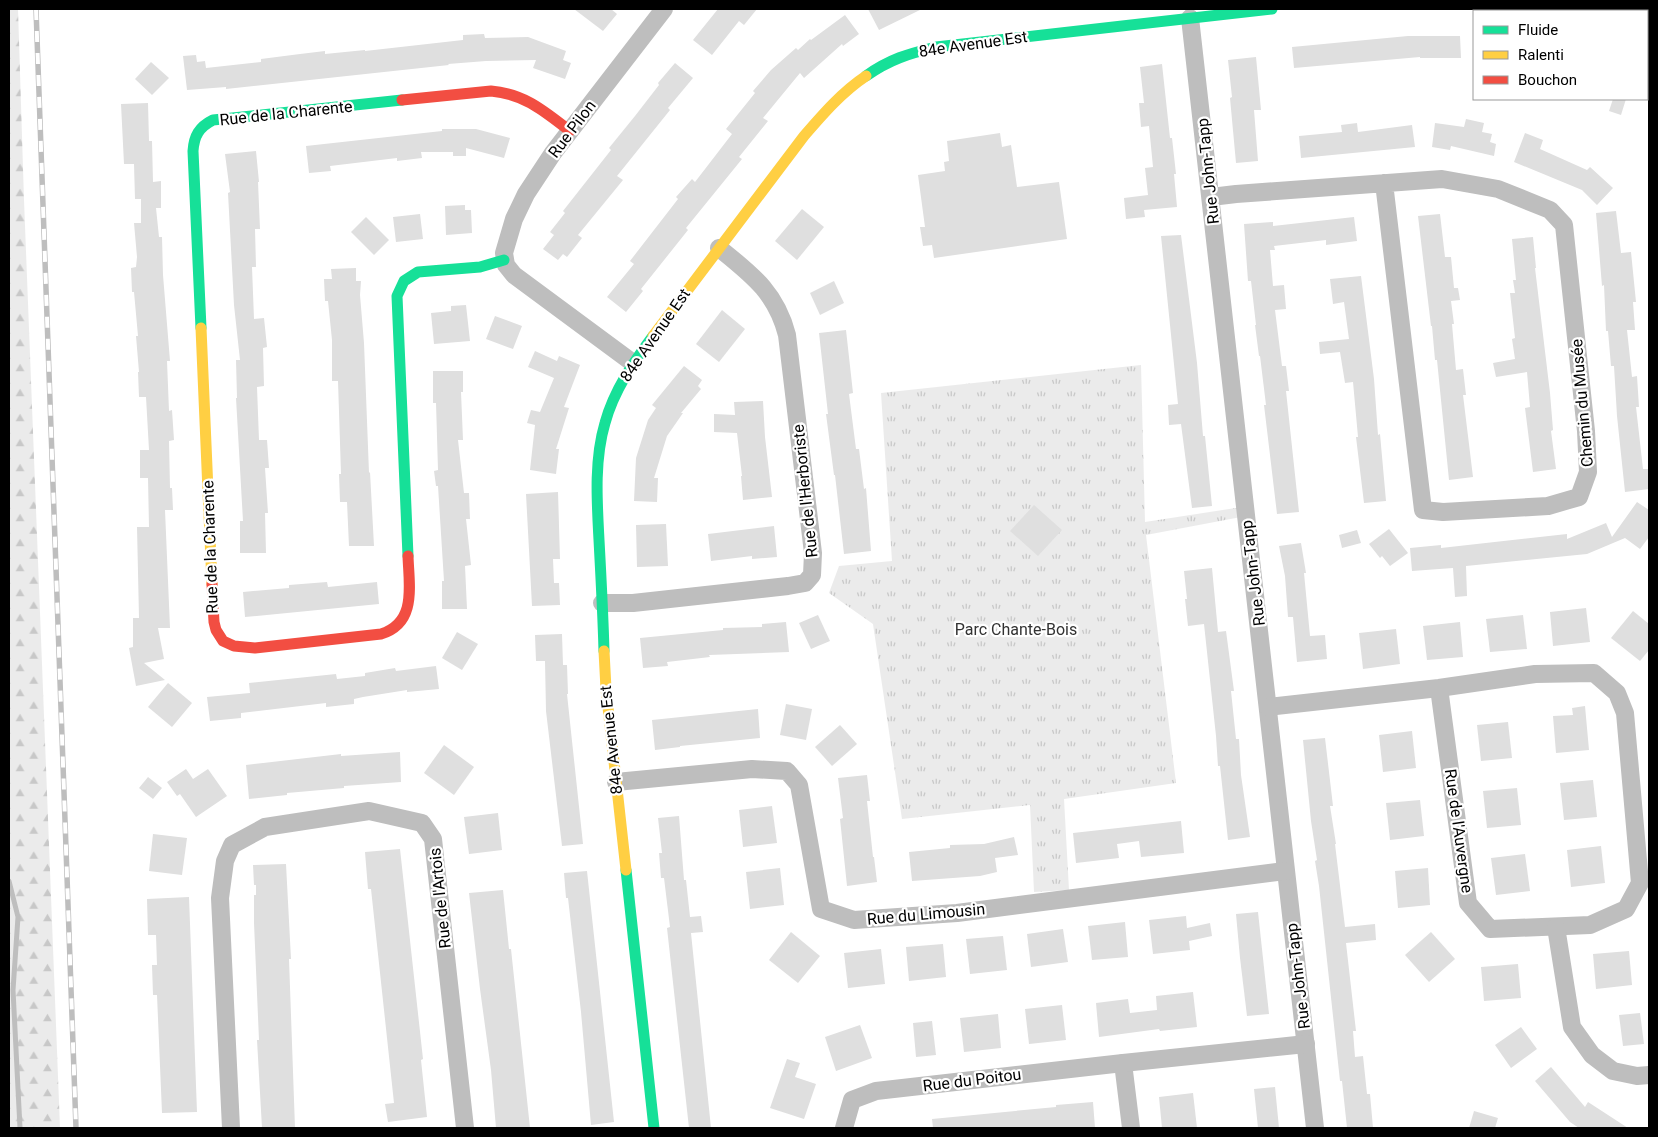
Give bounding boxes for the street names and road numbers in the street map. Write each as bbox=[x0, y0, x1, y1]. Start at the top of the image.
street label: 84e Avenue Est bbox=[918, 27, 1028, 61]
street label: Rue de la Charente bbox=[219, 97, 353, 129]
street label: Rue Pilon bbox=[544, 97, 600, 161]
street label: Rue John-Tapp bbox=[1193, 117, 1223, 225]
street label: 84e Avenue Est bbox=[616, 285, 694, 385]
street label: Chemin du Musée bbox=[1567, 338, 1597, 468]
street label: Rue de l'Herboriste bbox=[789, 423, 821, 559]
street label: Rue de la Charente bbox=[198, 480, 222, 614]
street label: Rue John-Tapp bbox=[1237, 519, 1269, 627]
street label: 84e Avenue Est bbox=[596, 685, 626, 795]
street label: Rue de l'Auvergne bbox=[1441, 768, 1477, 894]
street label: Rue de l'Artois bbox=[425, 847, 455, 949]
street label: Rue du Limousin bbox=[866, 899, 986, 929]
street label: Rue John-Tapp bbox=[1282, 922, 1314, 1030]
street label: Rue du Poitou bbox=[922, 1065, 1022, 1095]

